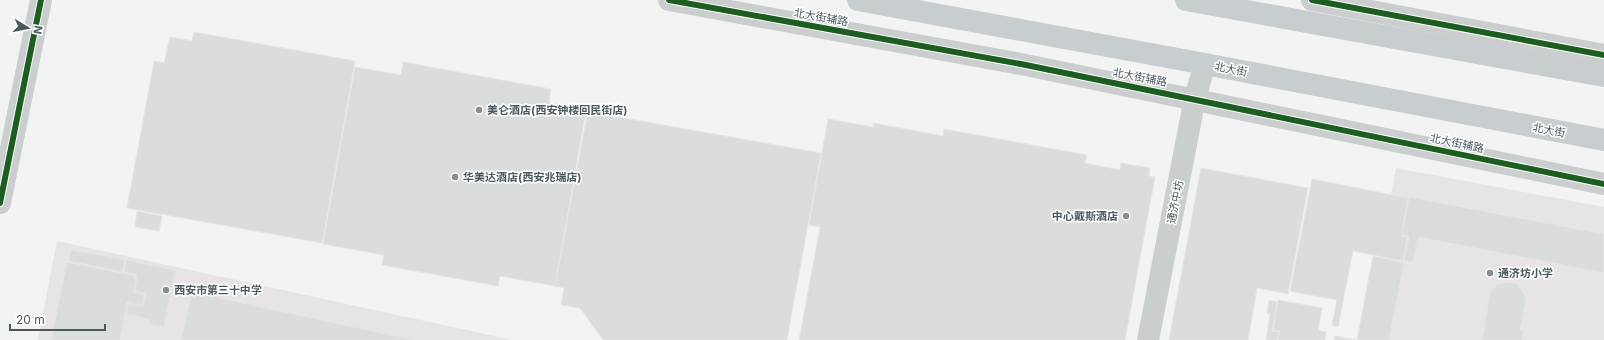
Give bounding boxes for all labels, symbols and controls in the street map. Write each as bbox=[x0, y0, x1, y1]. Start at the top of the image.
street label: 北大街辅路 bbox=[793, 5, 849, 29]
north arrow bbox=[8, 8, 48, 48]
text: N bbox=[30, 24, 45, 35]
street label: 北大街 bbox=[1213, 59, 1249, 79]
street label: 北大街辅路 bbox=[1112, 65, 1168, 89]
place label: 美仑酒店(西安钟楼回民街店) bbox=[487, 103, 627, 117]
marker: 美仑酒店(西安钟楼回民街店) bbox=[474, 105, 484, 115]
street label: 北大街 bbox=[1531, 120, 1567, 140]
street label: 北大街辅路 bbox=[1429, 130, 1485, 156]
place label: 华美达酒店(西安兆瑞店) bbox=[463, 170, 581, 184]
marker: 华美达酒店(西安兆瑞店) bbox=[450, 172, 460, 182]
street label: 通济中坊 bbox=[1164, 179, 1186, 225]
place label: 中心戴斯酒店 bbox=[1052, 209, 1118, 223]
marker: 中心戴斯酒店 bbox=[1121, 211, 1131, 221]
place label: 通济坊小学 bbox=[1498, 266, 1553, 280]
marker: 通济坊小学 bbox=[1485, 268, 1495, 278]
place label: 西安市第三十中学 bbox=[174, 283, 262, 297]
marker: 西安市第三十中学 bbox=[161, 285, 171, 295]
scale bar bbox=[10, 306, 105, 332]
text: 20 m bbox=[16, 312, 45, 327]

